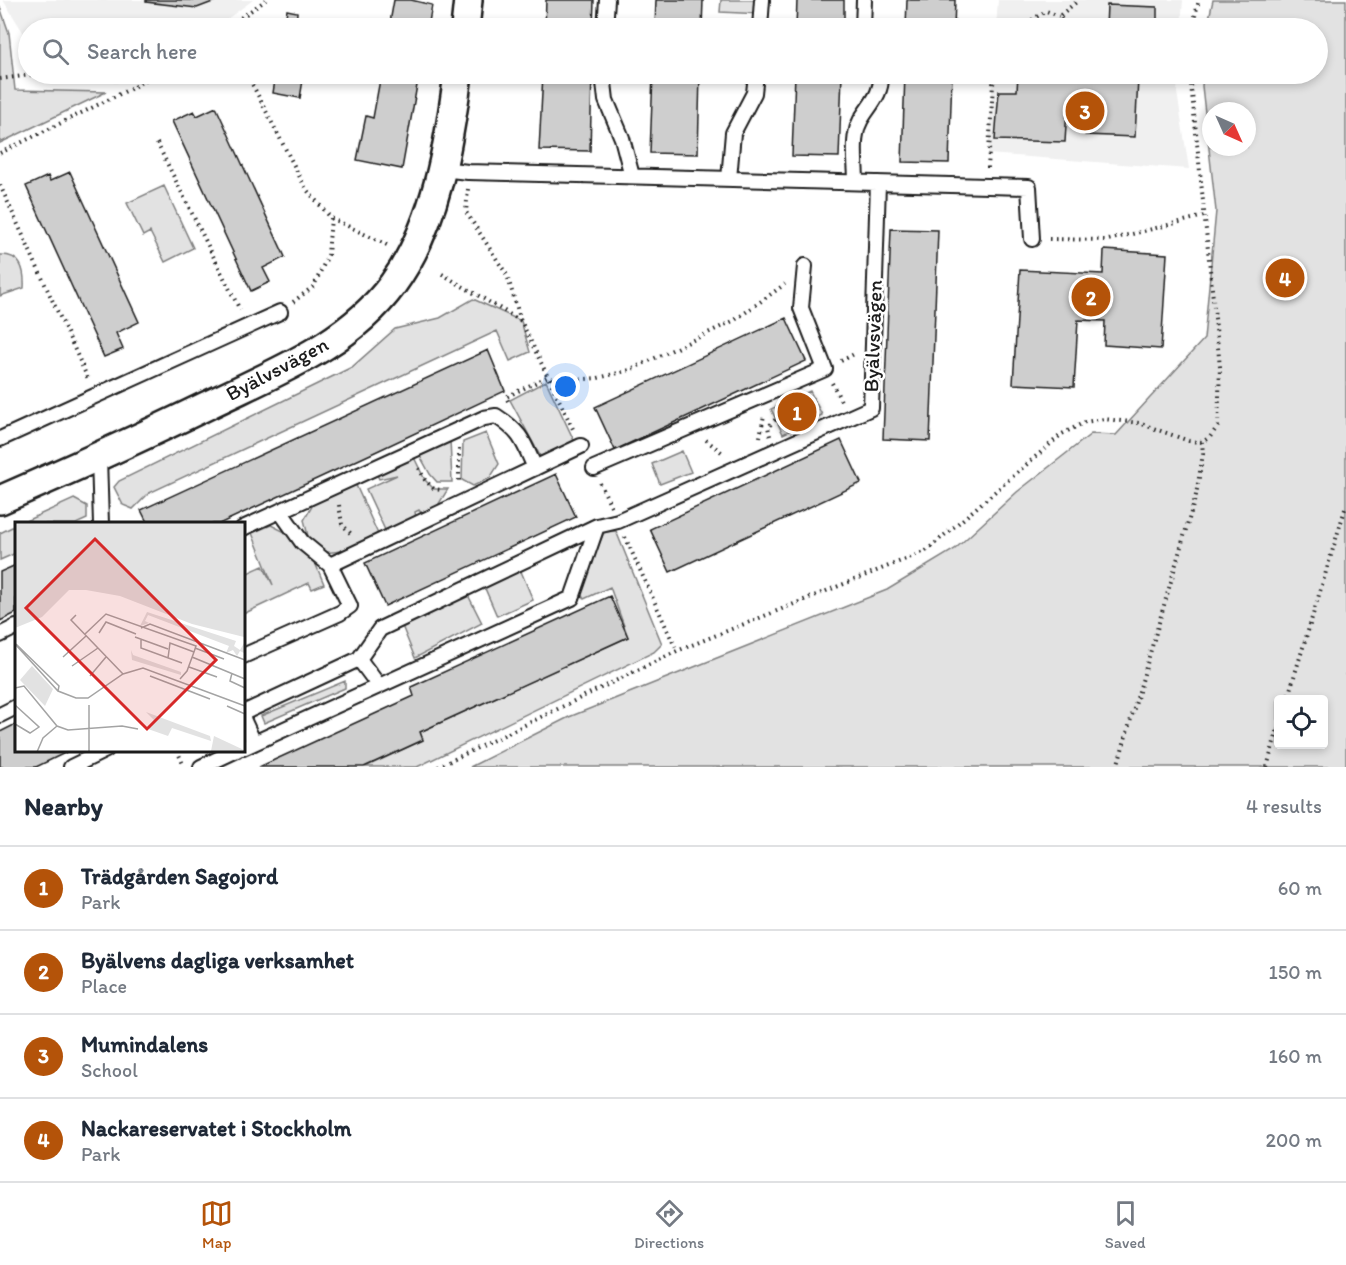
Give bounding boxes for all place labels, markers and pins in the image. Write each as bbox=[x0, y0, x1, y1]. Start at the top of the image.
pin: 3 bbox=[1066, 88, 1104, 134]
pin: 4 bbox=[1266, 256, 1304, 300]
pin: 2 bbox=[1072, 274, 1110, 320]
pin: 1 bbox=[778, 390, 816, 434]

